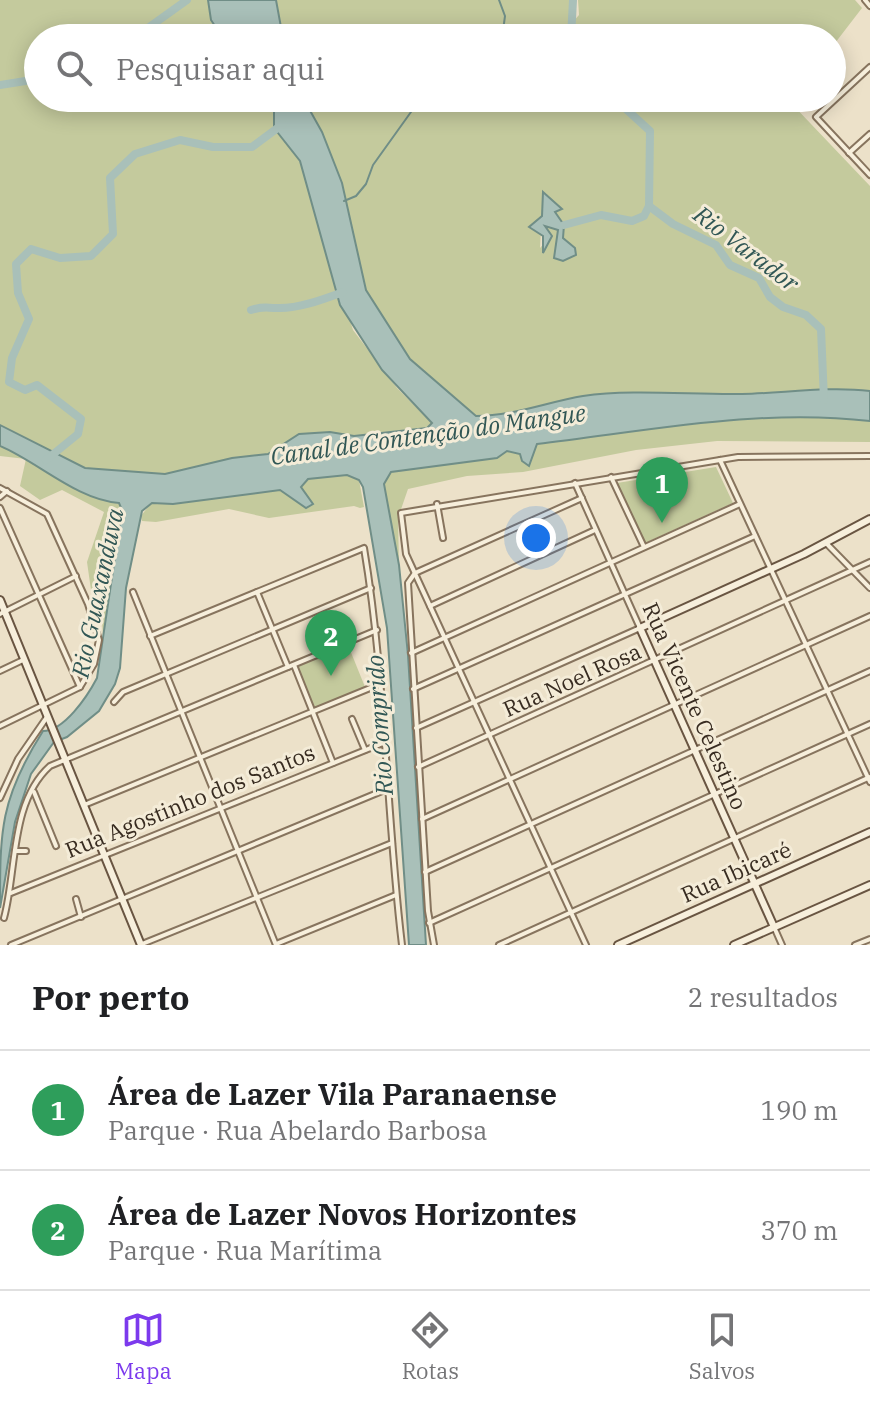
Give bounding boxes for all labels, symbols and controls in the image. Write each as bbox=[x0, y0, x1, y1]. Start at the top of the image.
search box bbox=[24, 24, 846, 112]
icon: search bbox=[52, 46, 96, 90]
text: Pesquisar aqui bbox=[116, 49, 324, 88]
water label: Rio Varador bbox=[687, 197, 807, 299]
water label: Canal de Contenção do Mangue bbox=[268, 396, 588, 472]
pin: 1 bbox=[636, 457, 688, 523]
water label: Rio Guaxanduva bbox=[63, 505, 131, 681]
your location bbox=[516, 518, 556, 558]
street label: Rua Vicente Celestino bbox=[637, 598, 754, 814]
pin: 2 bbox=[305, 610, 357, 676]
street label: Rua Noel Rosa bbox=[498, 636, 645, 723]
water label: Rio Comprido bbox=[358, 654, 400, 797]
street label: Rua Agostinho dos Santos bbox=[61, 737, 319, 864]
street label: Rua Ibicaré bbox=[676, 834, 796, 909]
text: Por perto bbox=[32, 975, 189, 1019]
text: 2 resultados bbox=[688, 980, 838, 1014]
text: Área de Lazer Vila Paranaense bbox=[108, 1074, 557, 1113]
text: 1 bbox=[50, 1093, 66, 1127]
text: 190 m bbox=[760, 1093, 838, 1127]
text: Parque · Rua Abelardo Barbosa bbox=[108, 1113, 487, 1147]
text: Área de Lazer Novos Horizontes bbox=[108, 1194, 577, 1233]
text: 2 bbox=[50, 1213, 66, 1247]
text: 370 m bbox=[760, 1213, 838, 1247]
text: Parque · Rua Marítima bbox=[108, 1233, 382, 1267]
tab: Mapa bbox=[115, 1308, 172, 1385]
tab: Rotas bbox=[402, 1308, 459, 1385]
tab: Salvos bbox=[689, 1308, 755, 1385]

